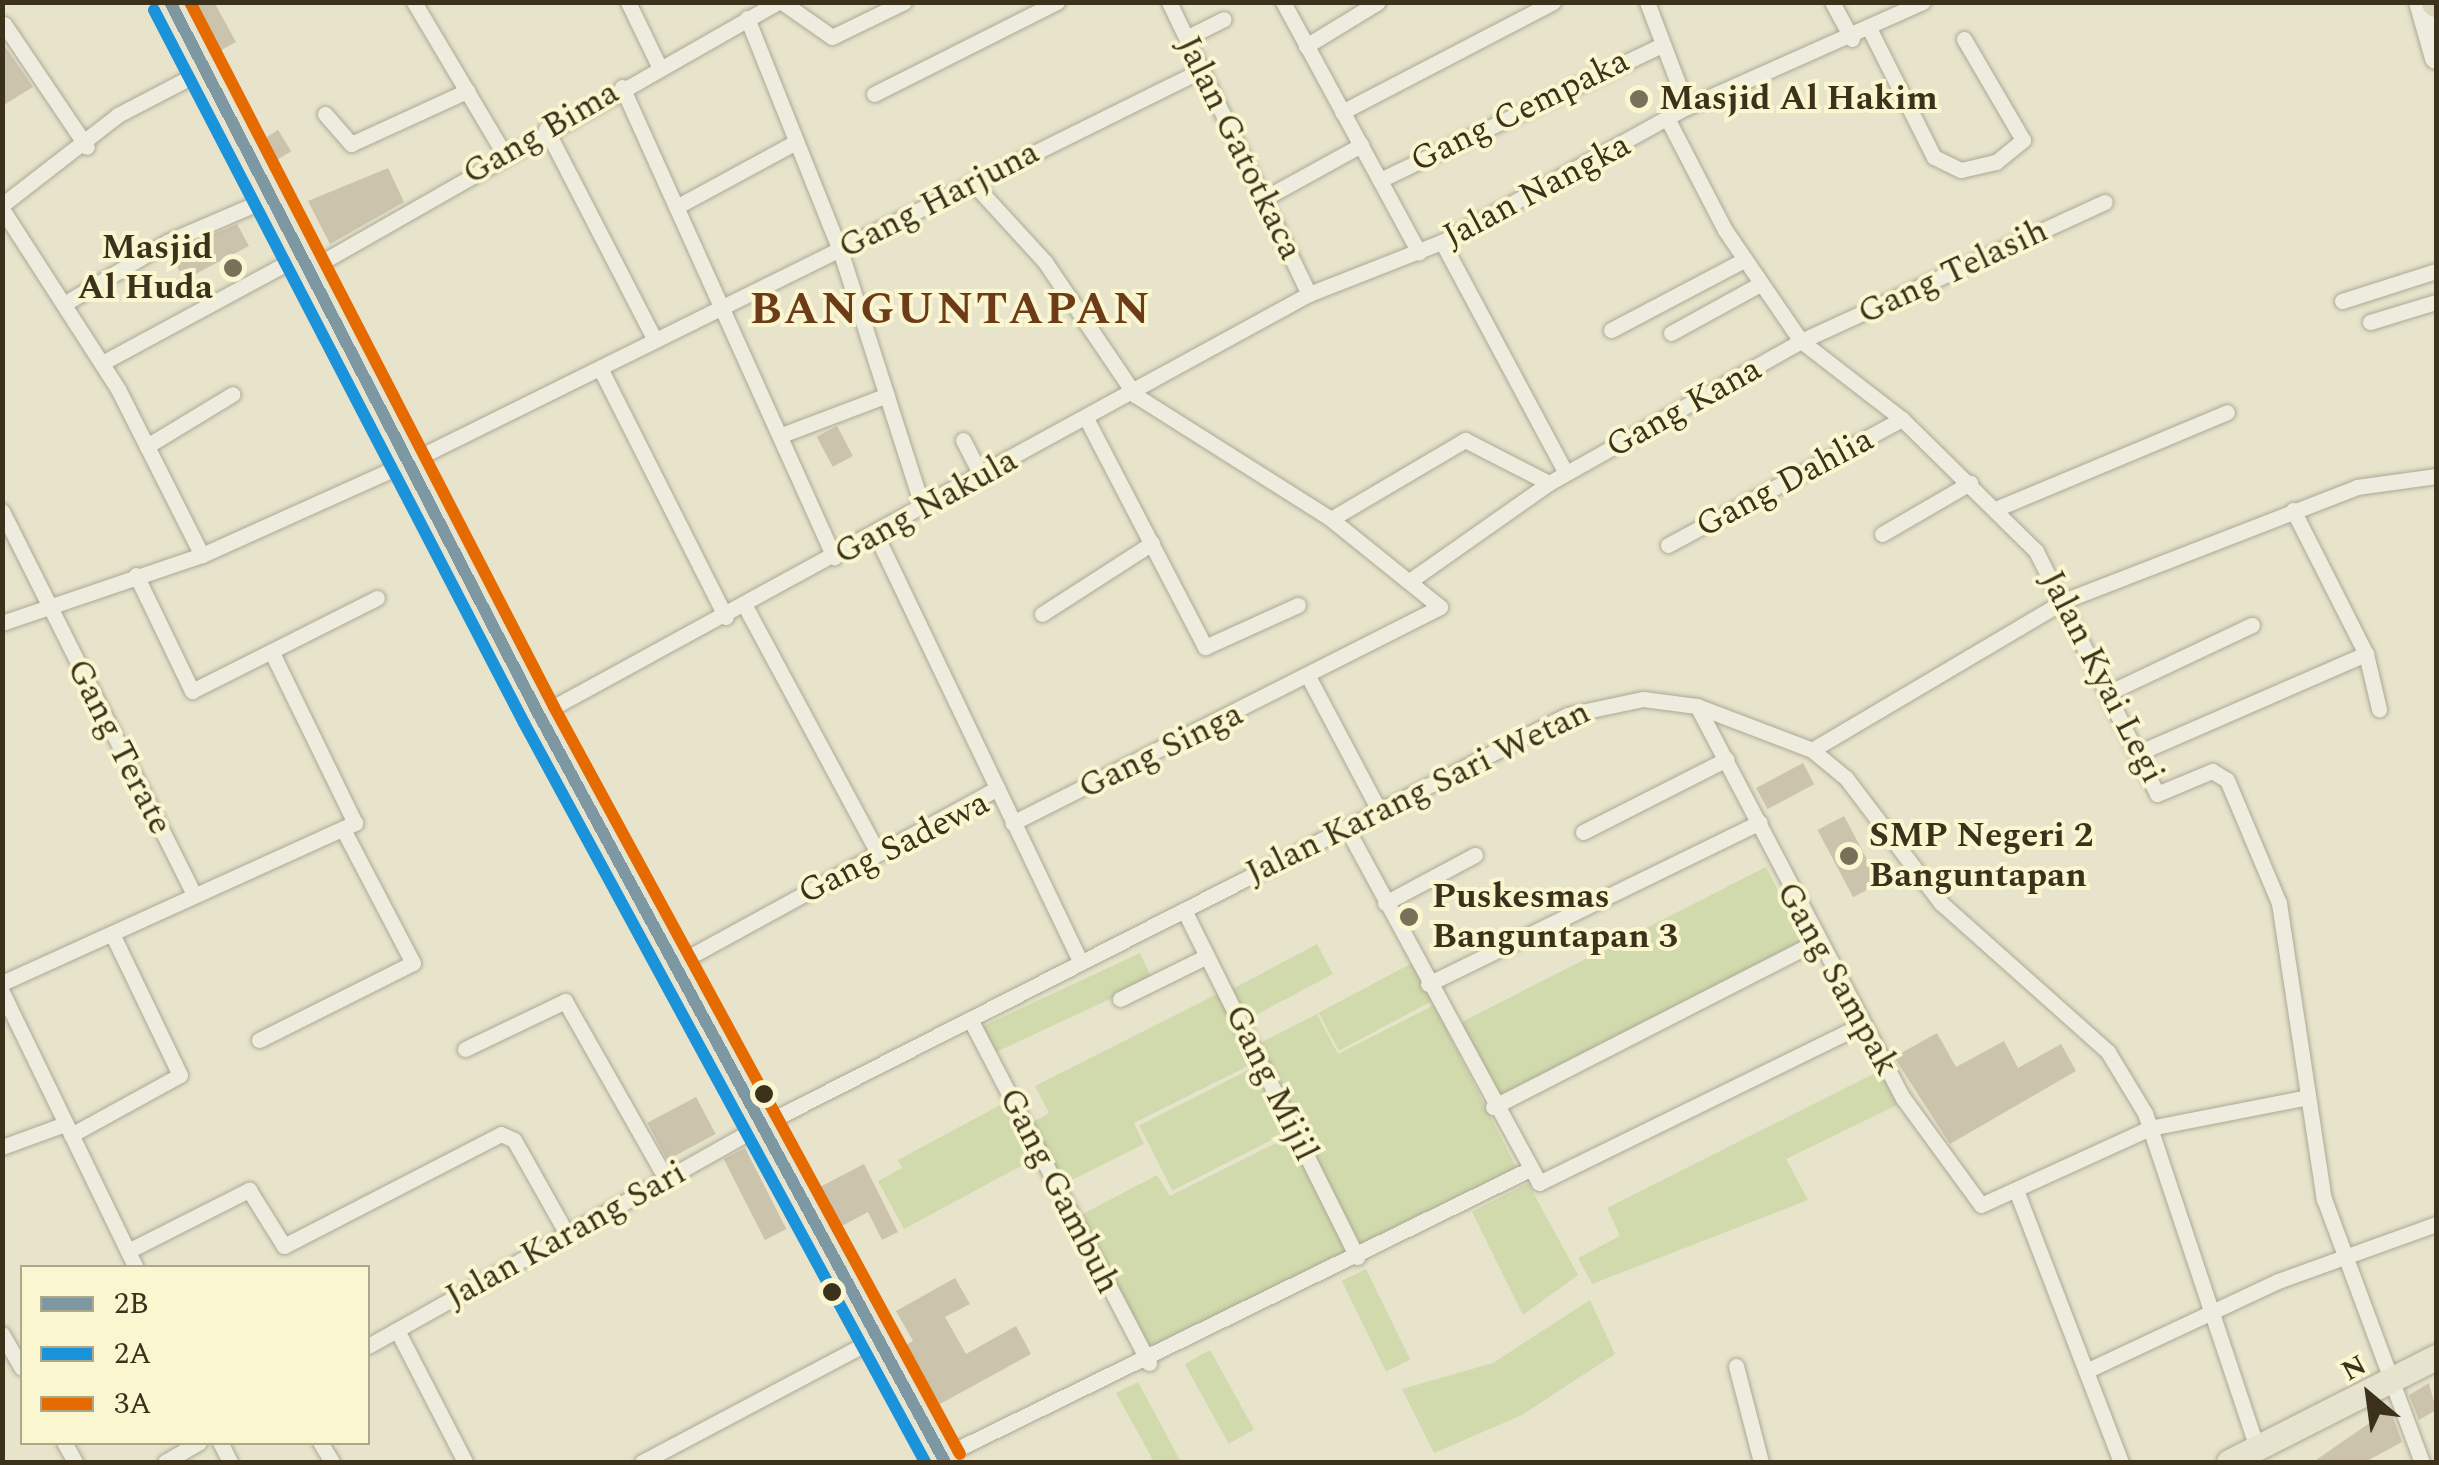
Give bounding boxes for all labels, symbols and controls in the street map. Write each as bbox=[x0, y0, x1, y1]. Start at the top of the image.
street label: Jalan Gatotkaca bbox=[1167, 29, 1311, 267]
street label: Gang Cempaka bbox=[1404, 40, 1636, 182]
street label: Gang Bima bbox=[456, 72, 626, 194]
place label: Masjid Al Hakim bbox=[1659, 78, 1938, 120]
marker: Masjid Al Hakim bbox=[1628, 88, 1650, 110]
street label: Jalan Nangka bbox=[1436, 124, 1638, 258]
street label: Gang Harjuna bbox=[832, 131, 1046, 269]
street label: Gang Telasih bbox=[1851, 210, 2055, 334]
place label: Masjid Al Huda bbox=[78, 227, 213, 309]
marker: Masjid Al Huda bbox=[222, 257, 244, 279]
district label: BANGUNTAPAN bbox=[750, 283, 1152, 337]
street label: Gang Kana bbox=[1599, 348, 1769, 468]
street label: Gang Dahlia bbox=[1689, 419, 1881, 547]
street label: Gang Nakula bbox=[827, 439, 1025, 575]
street label: Jalan Kyai Legi bbox=[2030, 564, 2174, 790]
street label: Gang Terate bbox=[57, 652, 181, 842]
street label: Jalan Karang Sari Wetan bbox=[1239, 691, 1597, 895]
street label: Gang Singa bbox=[1072, 693, 1250, 809]
street label: Gang Sadewa bbox=[792, 782, 996, 914]
place label: SMP Negeri 2 Banguntapan bbox=[1869, 815, 2093, 897]
marker: SMP Negeri 2 Banguntapan bbox=[1838, 845, 1860, 867]
street label: Gang Sampak bbox=[1767, 875, 1907, 1083]
place label: Puskesmas Banguntapan 3 bbox=[1432, 876, 1678, 958]
marker: Puskesmas Banguntapan 3 bbox=[1396, 904, 1422, 930]
street label: Gang Mijil bbox=[1215, 998, 1327, 1168]
street label: Gang Gambuh bbox=[989, 1081, 1129, 1301]
unlabelled marker bbox=[754, 1084, 774, 1104]
street label: Jalan Karang Sari bbox=[438, 1152, 694, 1318]
legend bbox=[20, 1265, 370, 1445]
text: 2B bbox=[114, 1281, 149, 1327]
unlabelled marker bbox=[822, 1282, 842, 1302]
text: 2A bbox=[114, 1331, 152, 1377]
text: N bbox=[2334, 1344, 2375, 1393]
north arrow bbox=[2319, 1345, 2419, 1445]
text: 3A bbox=[114, 1381, 152, 1427]

